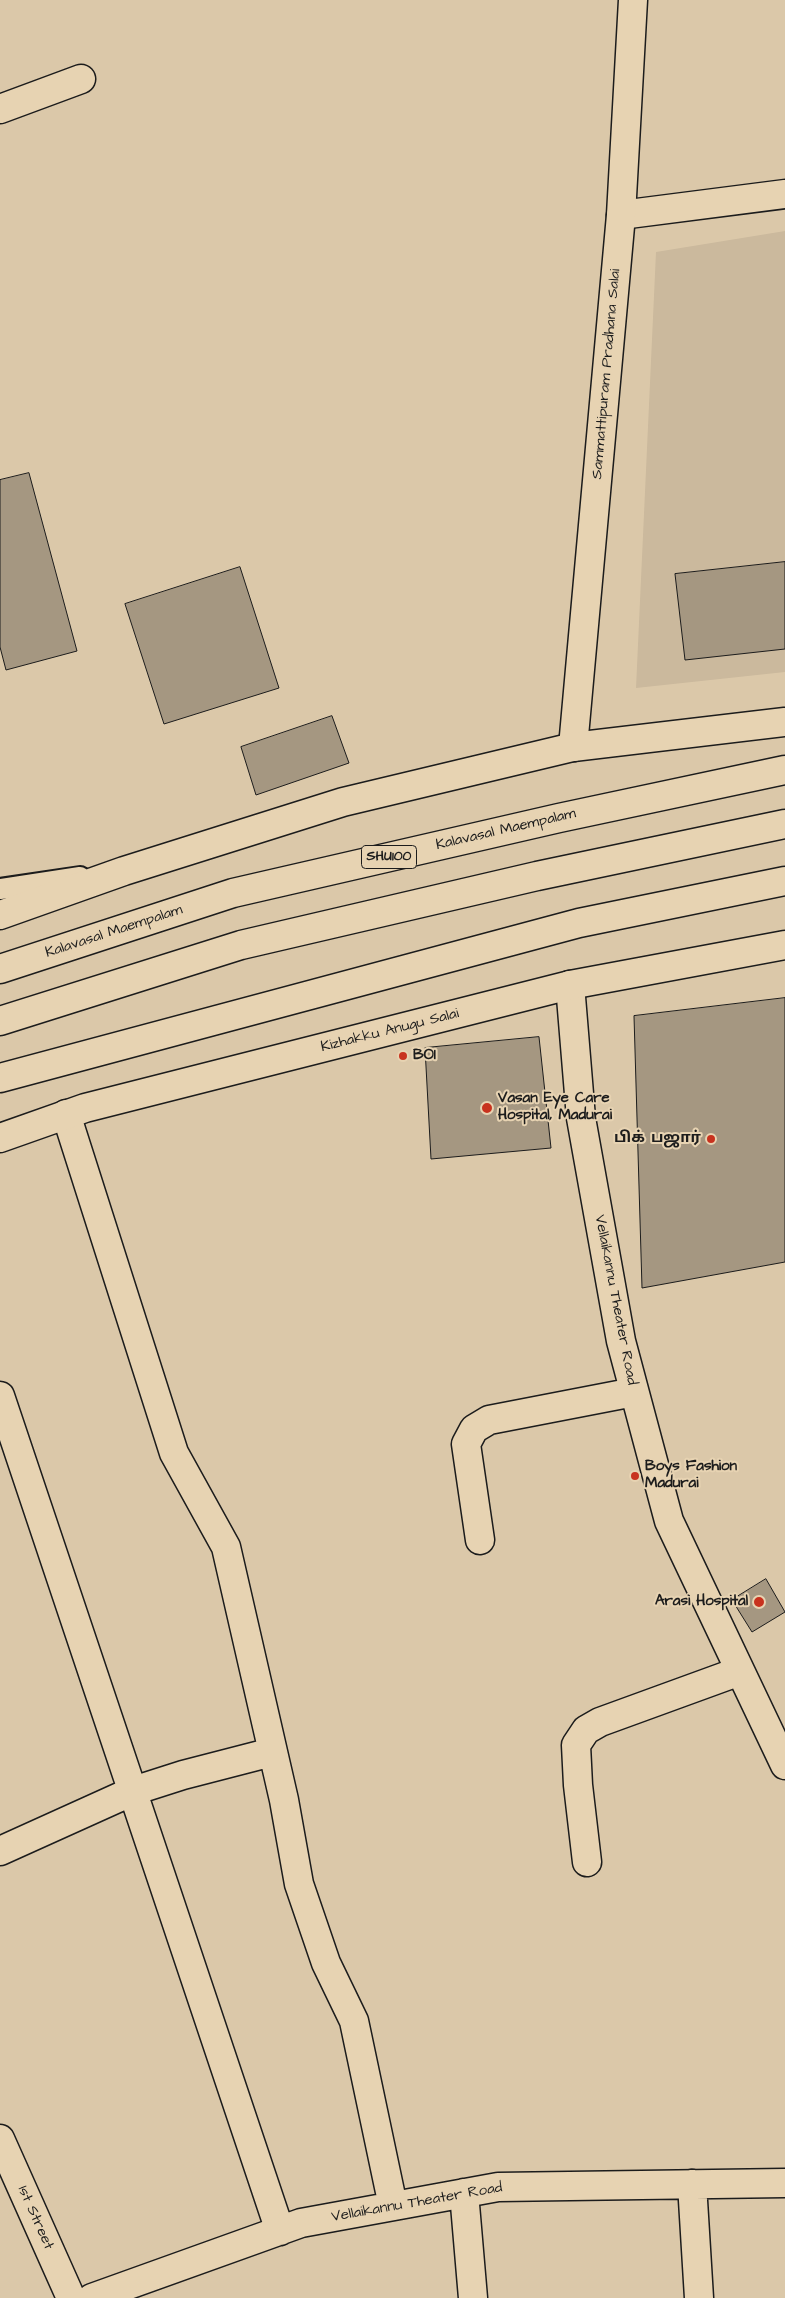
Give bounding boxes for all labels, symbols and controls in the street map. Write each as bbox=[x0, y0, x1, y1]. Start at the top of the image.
street label: Sammattipuram Pradhana Salai bbox=[589, 268, 625, 480]
street label: Kalavasal Maempalam bbox=[434, 805, 578, 855]
road number: SHU100 bbox=[362, 846, 416, 869]
street label: Kalavasal Maempalam bbox=[43, 901, 185, 963]
street label: Kizhakku Anugu Salai bbox=[319, 1005, 461, 1057]
place label: BOI bbox=[413, 1047, 436, 1065]
marker: BOI bbox=[397, 1050, 409, 1062]
place label: Vasan Eye Care Hospital, Madurai bbox=[498, 1090, 612, 1125]
marker: Vasan Eye Care Hospital, Madurai bbox=[480, 1101, 494, 1115]
place label: பிக் பஜார் bbox=[614, 1130, 701, 1148]
marker: பிக் பஜார் bbox=[705, 1133, 717, 1145]
street label: Vellaikannu Theater Road bbox=[590, 1213, 640, 1387]
place label: Boys Fashion Madurai bbox=[645, 1458, 737, 1493]
marker: Boys Fashion Madurai bbox=[629, 1470, 641, 1482]
place label: Arasi Hospital bbox=[655, 1593, 748, 1611]
marker: Arasi Hospital bbox=[752, 1595, 766, 1609]
street label: Vellaikannu Theater Road bbox=[330, 2179, 504, 2227]
street label: 1st Street bbox=[13, 2183, 57, 2253]

